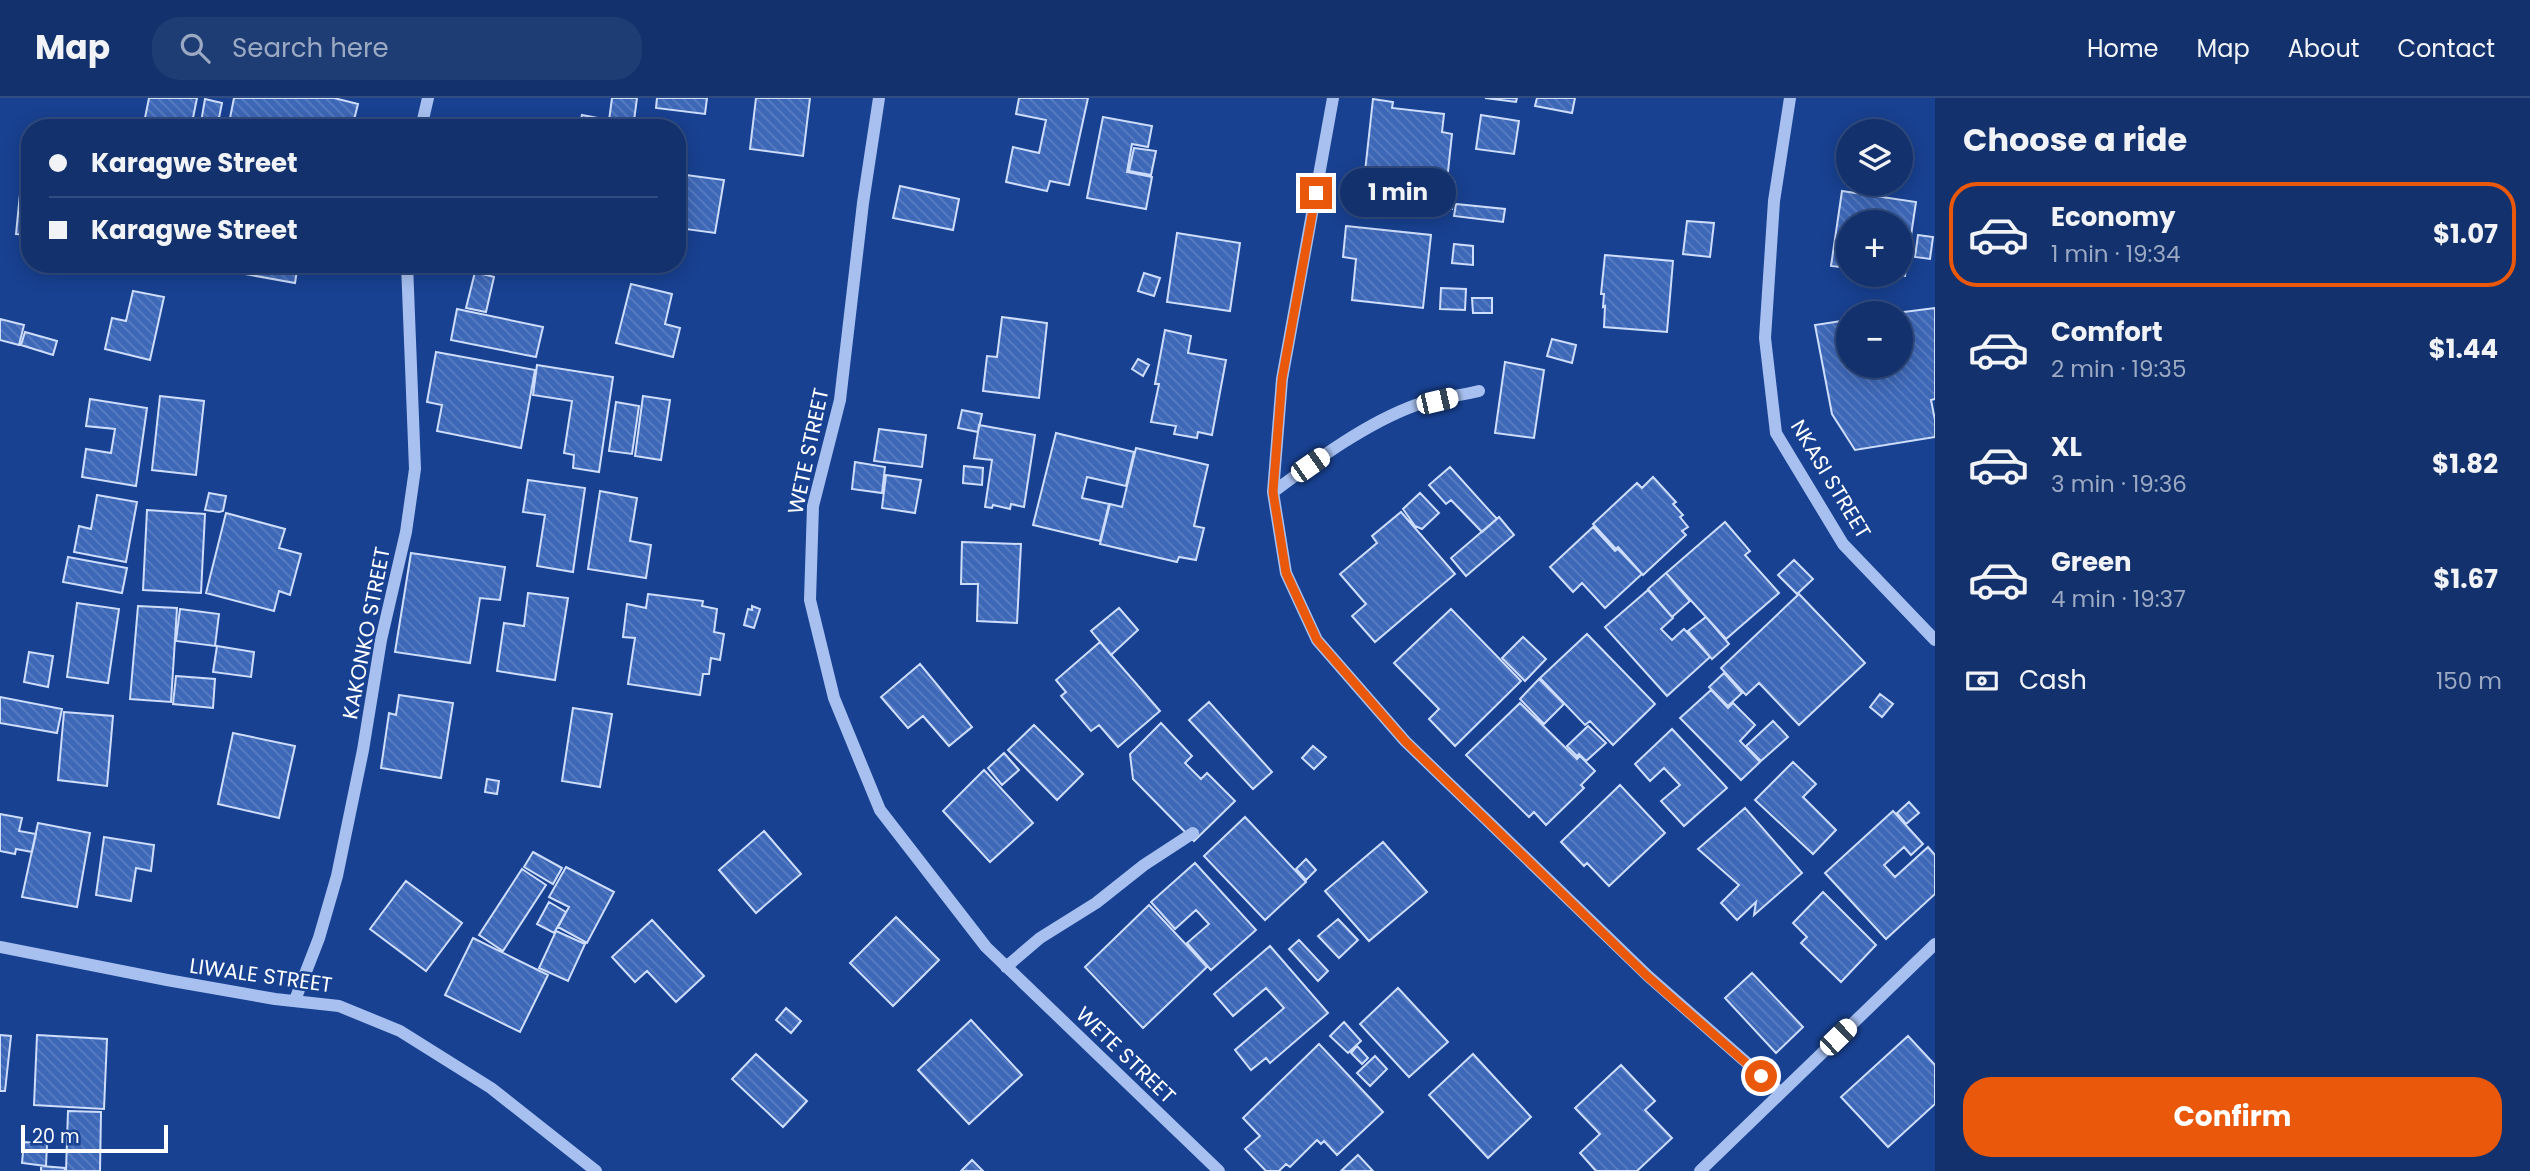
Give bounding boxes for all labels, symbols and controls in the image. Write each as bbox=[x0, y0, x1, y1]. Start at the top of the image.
search box bbox=[152, 17, 642, 80]
text: Map bbox=[35, 24, 110, 71]
icon: search bbox=[176, 29, 214, 67]
text: Search here bbox=[232, 30, 389, 66]
text: Home bbox=[2087, 32, 2159, 65]
text: Map bbox=[2197, 32, 2250, 65]
text: About bbox=[2288, 32, 2359, 65]
text: Contact bbox=[2397, 32, 2495, 65]
text: Choose a ride bbox=[1963, 117, 2187, 162]
map controls bbox=[1836, 119, 1913, 378]
button: layers bbox=[1836, 119, 1913, 196]
text: Karagwe Street bbox=[91, 145, 298, 181]
callout: 1 min bbox=[1340, 168, 1456, 217]
text: 1 min bbox=[1368, 176, 1428, 208]
route end bbox=[1300, 177, 1332, 209]
text: Economy bbox=[2051, 199, 2175, 235]
icon: car bbox=[1967, 203, 2030, 266]
button: + bbox=[1836, 210, 1913, 287]
text: Karagwe Street bbox=[91, 212, 298, 248]
text: $1.07 bbox=[2433, 216, 2498, 252]
text: 1 min · 19:34 bbox=[2051, 238, 2181, 270]
button: − bbox=[1836, 301, 1913, 378]
text: Comfort bbox=[2051, 314, 2163, 350]
icon: car bbox=[1967, 318, 2030, 381]
text: $1.44 bbox=[2429, 331, 2498, 367]
text: 2 min · 19:35 bbox=[2051, 353, 2186, 385]
street label: WETE STREET bbox=[780, 385, 836, 517]
car bbox=[1415, 386, 1460, 416]
street label: NKASI STREET bbox=[1784, 414, 1878, 544]
text: XL bbox=[2051, 429, 2082, 465]
icon: car bbox=[1967, 433, 2030, 496]
car bbox=[1287, 444, 1334, 486]
text: $1.82 bbox=[2432, 446, 2498, 482]
text: 3 min · 19:36 bbox=[2051, 468, 2187, 500]
text: Green bbox=[2051, 544, 2132, 580]
street label: KAKONKO STREET bbox=[335, 545, 397, 721]
icon: car bbox=[1967, 548, 2030, 611]
text: $1.67 bbox=[2433, 561, 2498, 597]
text: 4 min · 19:37 bbox=[2051, 583, 2186, 615]
icon: cash bbox=[1963, 662, 2001, 700]
text: Cash bbox=[2019, 662, 2087, 698]
text: 150 m bbox=[2436, 665, 2502, 697]
street label: LIWALE STREET bbox=[188, 951, 334, 999]
street label: WETE STREET bbox=[1070, 1000, 1182, 1110]
car bbox=[1816, 1015, 1861, 1059]
route start bbox=[1745, 1060, 1777, 1092]
button: Confirm bbox=[1963, 1077, 2502, 1157]
scale bar bbox=[21, 1122, 168, 1154]
text: 20 m bbox=[32, 1123, 80, 1150]

